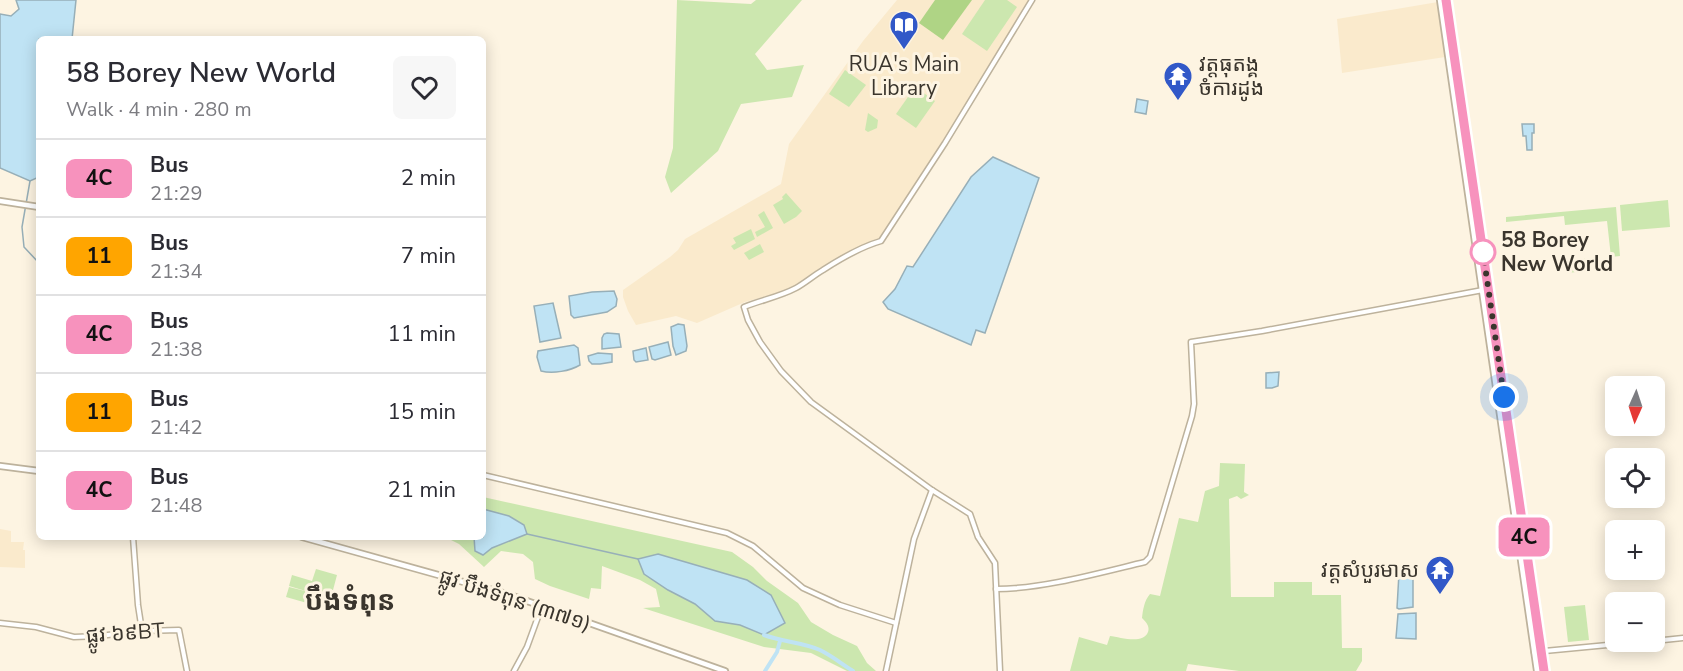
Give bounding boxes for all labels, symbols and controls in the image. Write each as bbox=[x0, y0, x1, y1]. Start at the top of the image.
library icon: RUA's Main Library bbox=[888, 9, 920, 51]
place label: RUA's Main Library bbox=[849, 50, 959, 102]
place label: វត្តធុតង្គ ចំការដូង bbox=[1199, 50, 1264, 102]
text: 58 Borey New World bbox=[66, 54, 336, 92]
button: heart bbox=[393, 56, 456, 119]
temple icon: វត្តធុតង្គ ចំការដូង bbox=[1162, 60, 1194, 102]
text: Walk · 4 min · 280 m bbox=[66, 96, 252, 123]
text: Bus bbox=[150, 150, 189, 180]
text: 2 min bbox=[401, 163, 456, 193]
text: 4C bbox=[86, 164, 112, 192]
text: 21:29 bbox=[150, 180, 203, 207]
place label: 58 Borey New World bbox=[1501, 226, 1613, 278]
text: Bus bbox=[150, 228, 189, 258]
marker: 58 Borey New World bbox=[1470, 239, 1496, 265]
text: 7 min bbox=[401, 241, 456, 271]
text: 11 bbox=[86, 242, 112, 270]
text: 21:34 bbox=[150, 258, 203, 285]
text: Bus bbox=[150, 306, 189, 336]
text: 11 min bbox=[388, 319, 456, 349]
text: 4C bbox=[86, 320, 112, 348]
text: 21:38 bbox=[150, 336, 203, 363]
north arrow bbox=[1605, 376, 1665, 436]
map controls bbox=[1605, 376, 1665, 652]
your location bbox=[1489, 382, 1519, 412]
text: Bus bbox=[150, 384, 189, 414]
text: 15 min bbox=[388, 397, 456, 427]
text: 11 bbox=[86, 398, 112, 426]
text: 21:42 bbox=[150, 414, 203, 441]
button: locate bbox=[1605, 448, 1665, 508]
text: Bus bbox=[150, 462, 189, 492]
text: 21 min bbox=[388, 475, 456, 505]
text: 4C bbox=[86, 476, 112, 504]
text: 21:48 bbox=[150, 492, 203, 519]
line badge: 4C bbox=[1497, 518, 1551, 556]
button: + bbox=[1605, 520, 1665, 580]
text: 4C bbox=[1511, 523, 1537, 551]
temple icon: វត្តសំបួរមាស bbox=[1424, 554, 1456, 596]
place label: វត្តសំបួរមាស bbox=[1321, 556, 1419, 584]
street label: ផ្លូវ បឹងទំពុន (៣៧១) bbox=[434, 562, 594, 643]
district label: បឹងទំពុន bbox=[305, 583, 395, 620]
button: − bbox=[1605, 592, 1665, 652]
street label: ផ្លូវ ៦៩BT bbox=[85, 616, 166, 655]

